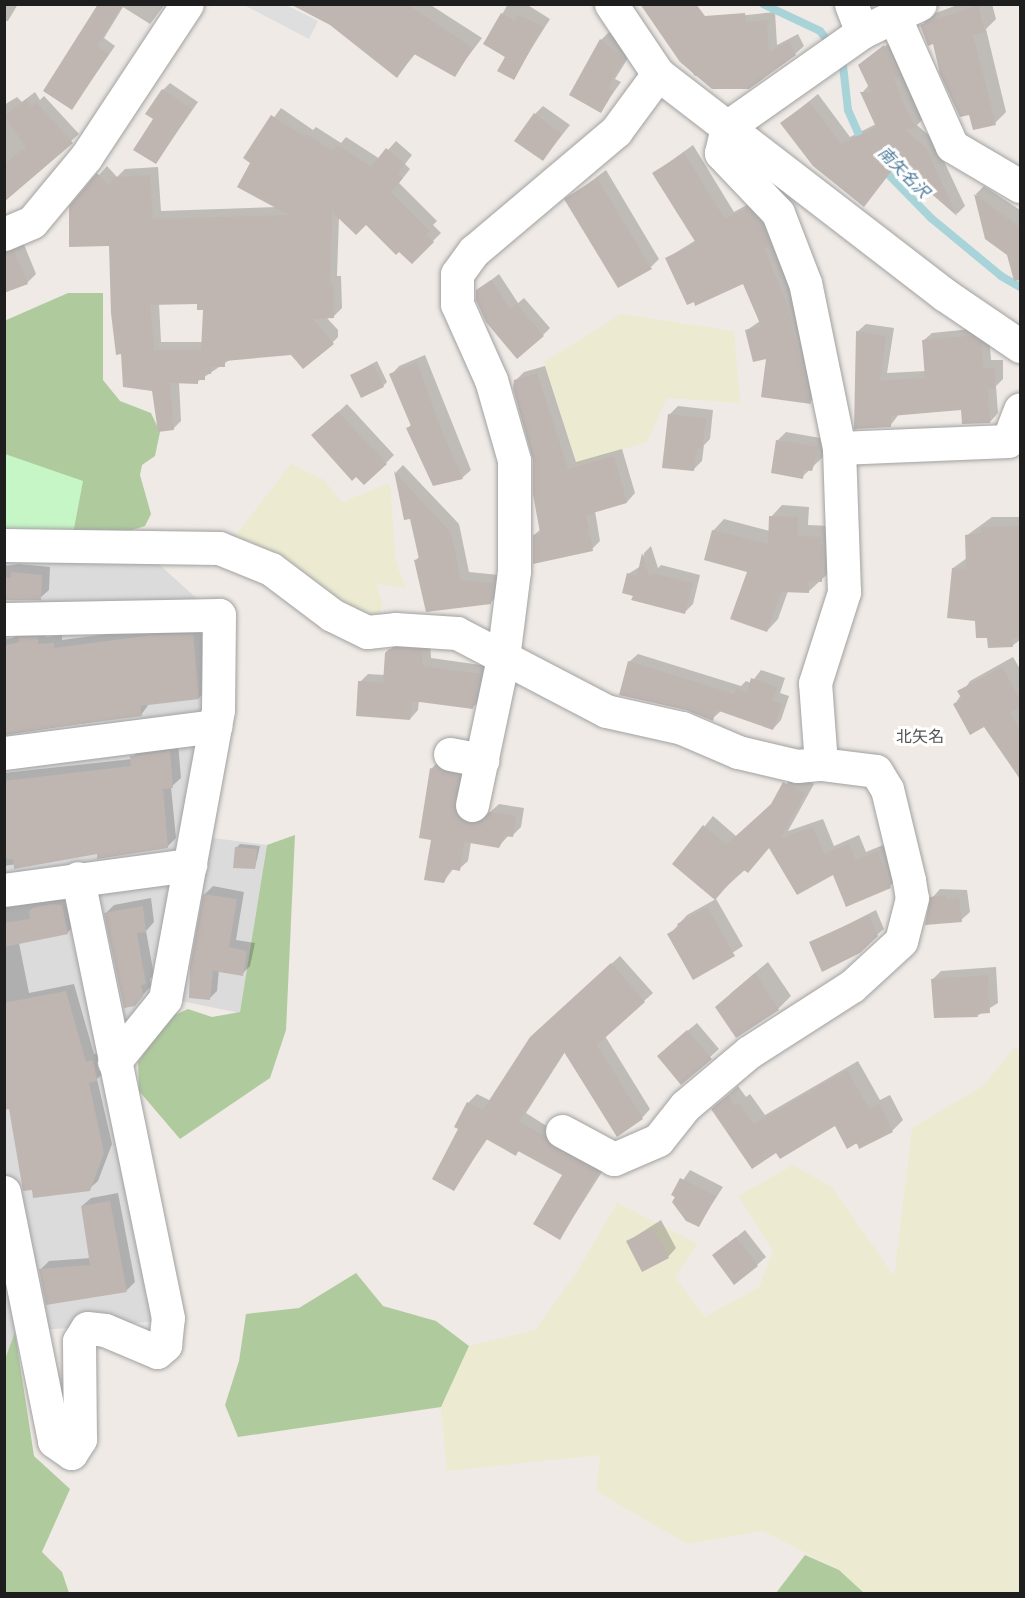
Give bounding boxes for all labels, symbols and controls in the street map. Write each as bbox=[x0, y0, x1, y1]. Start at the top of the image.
water label: 南矢名沢 bbox=[875, 143, 933, 201]
district label: 北矢名 bbox=[896, 726, 944, 746]

